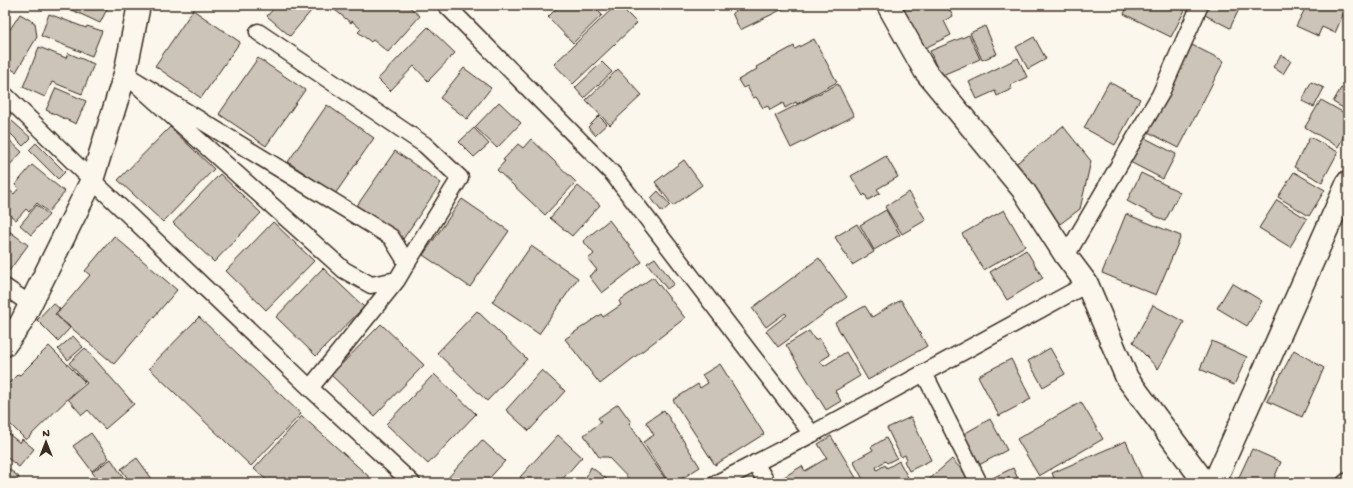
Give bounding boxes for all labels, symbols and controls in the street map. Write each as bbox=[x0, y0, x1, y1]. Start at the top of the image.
north arrow bbox=[26, 422, 66, 462]
text: N bbox=[42, 428, 50, 440]

